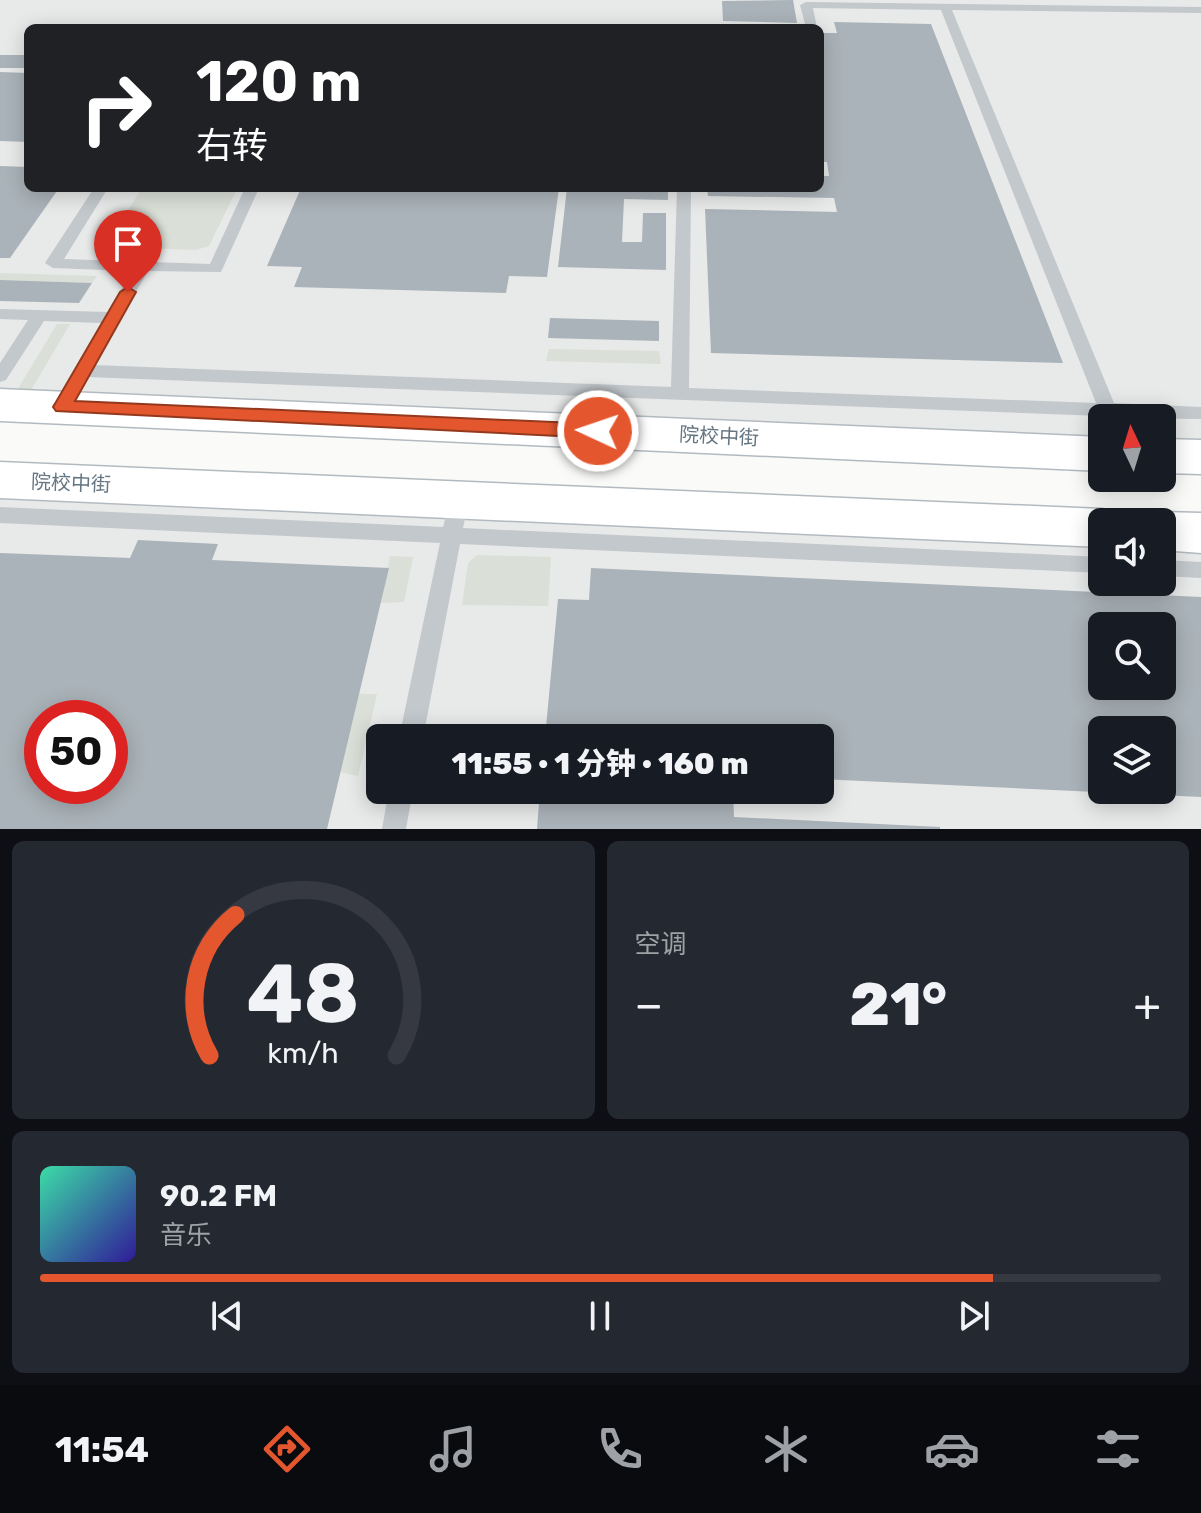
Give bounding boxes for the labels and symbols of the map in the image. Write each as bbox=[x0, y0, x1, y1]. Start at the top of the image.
pin bbox=[94, 210, 162, 292]
position arrow bbox=[556, 389, 640, 473]
north arrow bbox=[1088, 404, 1176, 492]
street label: 院校中街 bbox=[678, 422, 760, 450]
street label: 院校中街 bbox=[31, 470, 111, 496]
speed limit sign: 50 bbox=[24, 700, 128, 804]

